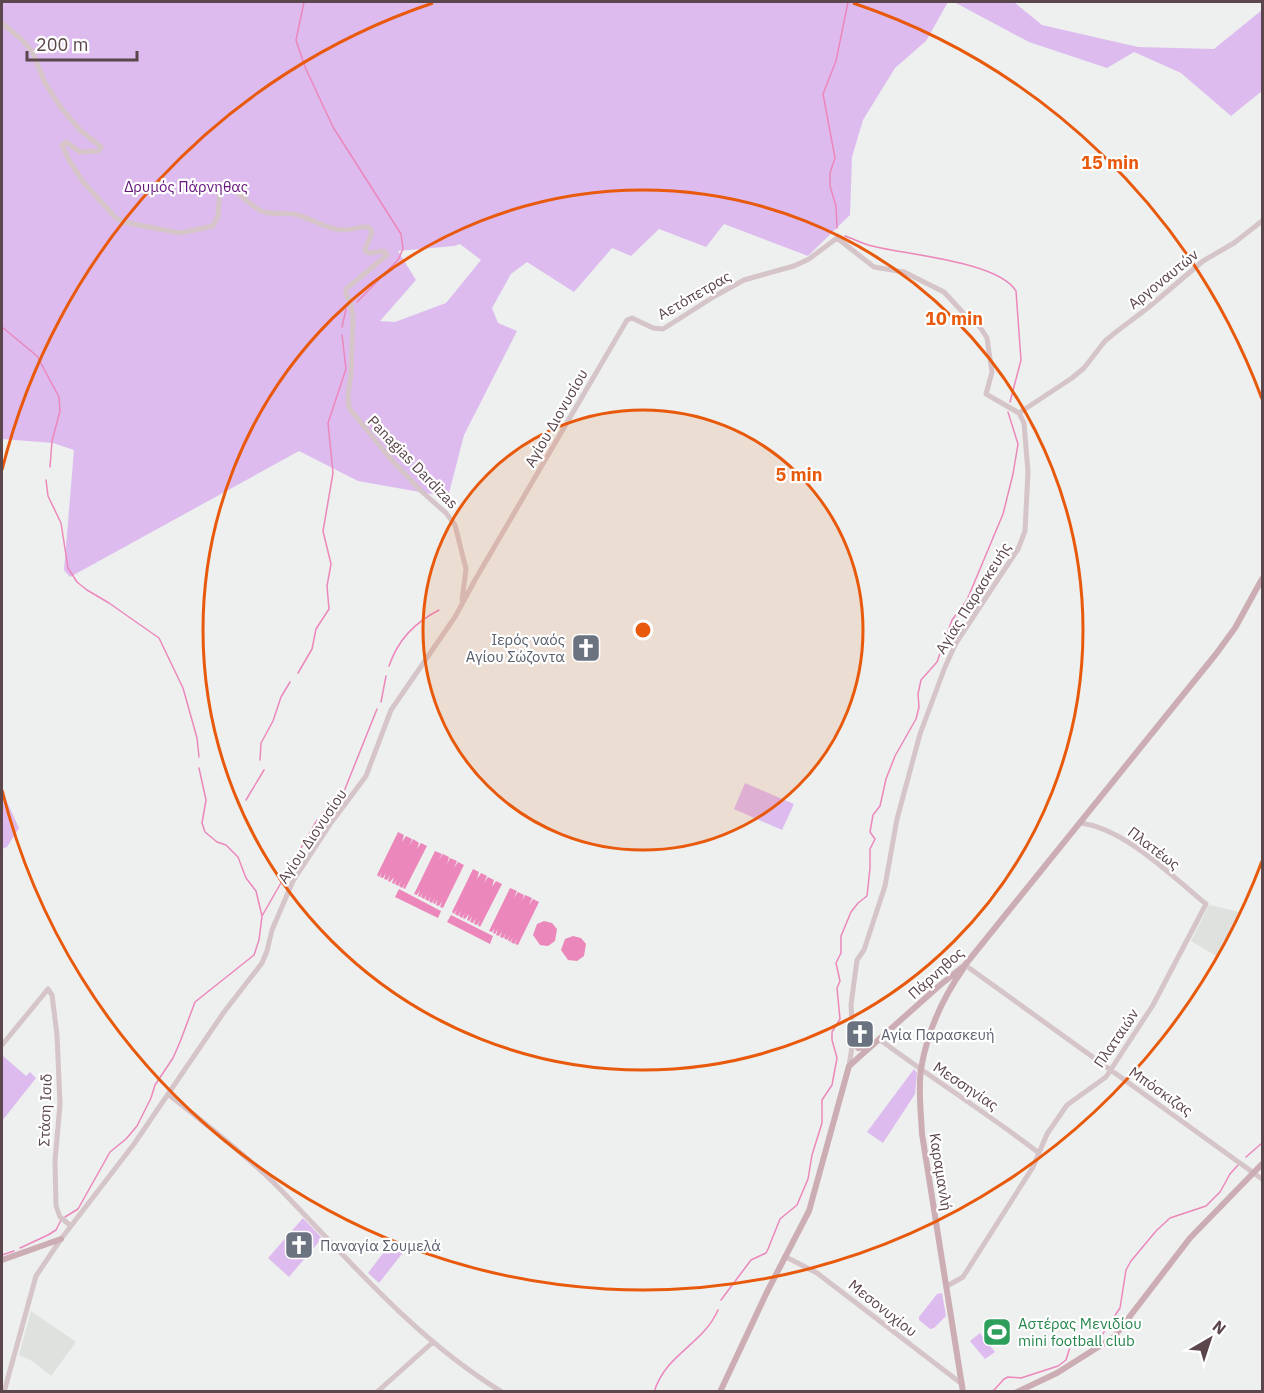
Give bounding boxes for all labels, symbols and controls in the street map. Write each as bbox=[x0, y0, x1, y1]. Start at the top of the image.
scale bar bbox=[27, 24, 136, 62]
text: 200 m bbox=[36, 33, 88, 56]
text: 15 min bbox=[1081, 151, 1139, 174]
park label: Δρυμός Πάρνηθας bbox=[124, 177, 248, 196]
street label: Αργοναυτών bbox=[1124, 245, 1202, 313]
street label: Αετόπετρας bbox=[654, 266, 734, 324]
text: 10 min bbox=[925, 307, 983, 330]
street label: Αγίου Διονυσίου bbox=[520, 365, 592, 471]
street label: Panagias Dardizas bbox=[364, 411, 462, 513]
text: 5 min bbox=[775, 463, 823, 486]
street label: Αγίας Παρασκευής bbox=[931, 539, 1015, 657]
centre of rings bbox=[633, 620, 653, 640]
place label: Ιερός ναός Αγίου Σώζοντα bbox=[466, 630, 565, 666]
church icon: Ιερός ναός Αγίου Σώζοντα bbox=[570, 632, 602, 664]
street label: Αγίου Διονυσίου bbox=[273, 785, 351, 887]
street label: Πλατέως bbox=[1124, 822, 1184, 874]
street label: Πάρνηθος bbox=[904, 943, 968, 1003]
street label: Πλαταιών bbox=[1089, 1005, 1143, 1071]
church icon: Αγία Παρασκευή bbox=[844, 1018, 876, 1050]
place label: Αγία Παρασκευή bbox=[881, 1025, 995, 1044]
street label: Μεσσηνίας bbox=[930, 1057, 1002, 1115]
street label: Μπόσκιζας bbox=[1125, 1062, 1197, 1120]
street label: Στάση Ισιδ bbox=[34, 1073, 56, 1147]
street label: Καραμανλή bbox=[925, 1132, 957, 1212]
church icon: Παναγία Σουμελά bbox=[283, 1229, 315, 1261]
place label: Παναγία Σουμελά bbox=[320, 1236, 441, 1255]
street label: Μεσονυχίου bbox=[845, 1275, 921, 1341]
north arrow bbox=[1180, 1309, 1240, 1369]
place label: Αστέρας Μενιδίου mini football club bbox=[1018, 1314, 1142, 1350]
sports icon: Αστέρας Μενιδίου mini football club bbox=[981, 1316, 1013, 1348]
text: N bbox=[1209, 1316, 1230, 1339]

